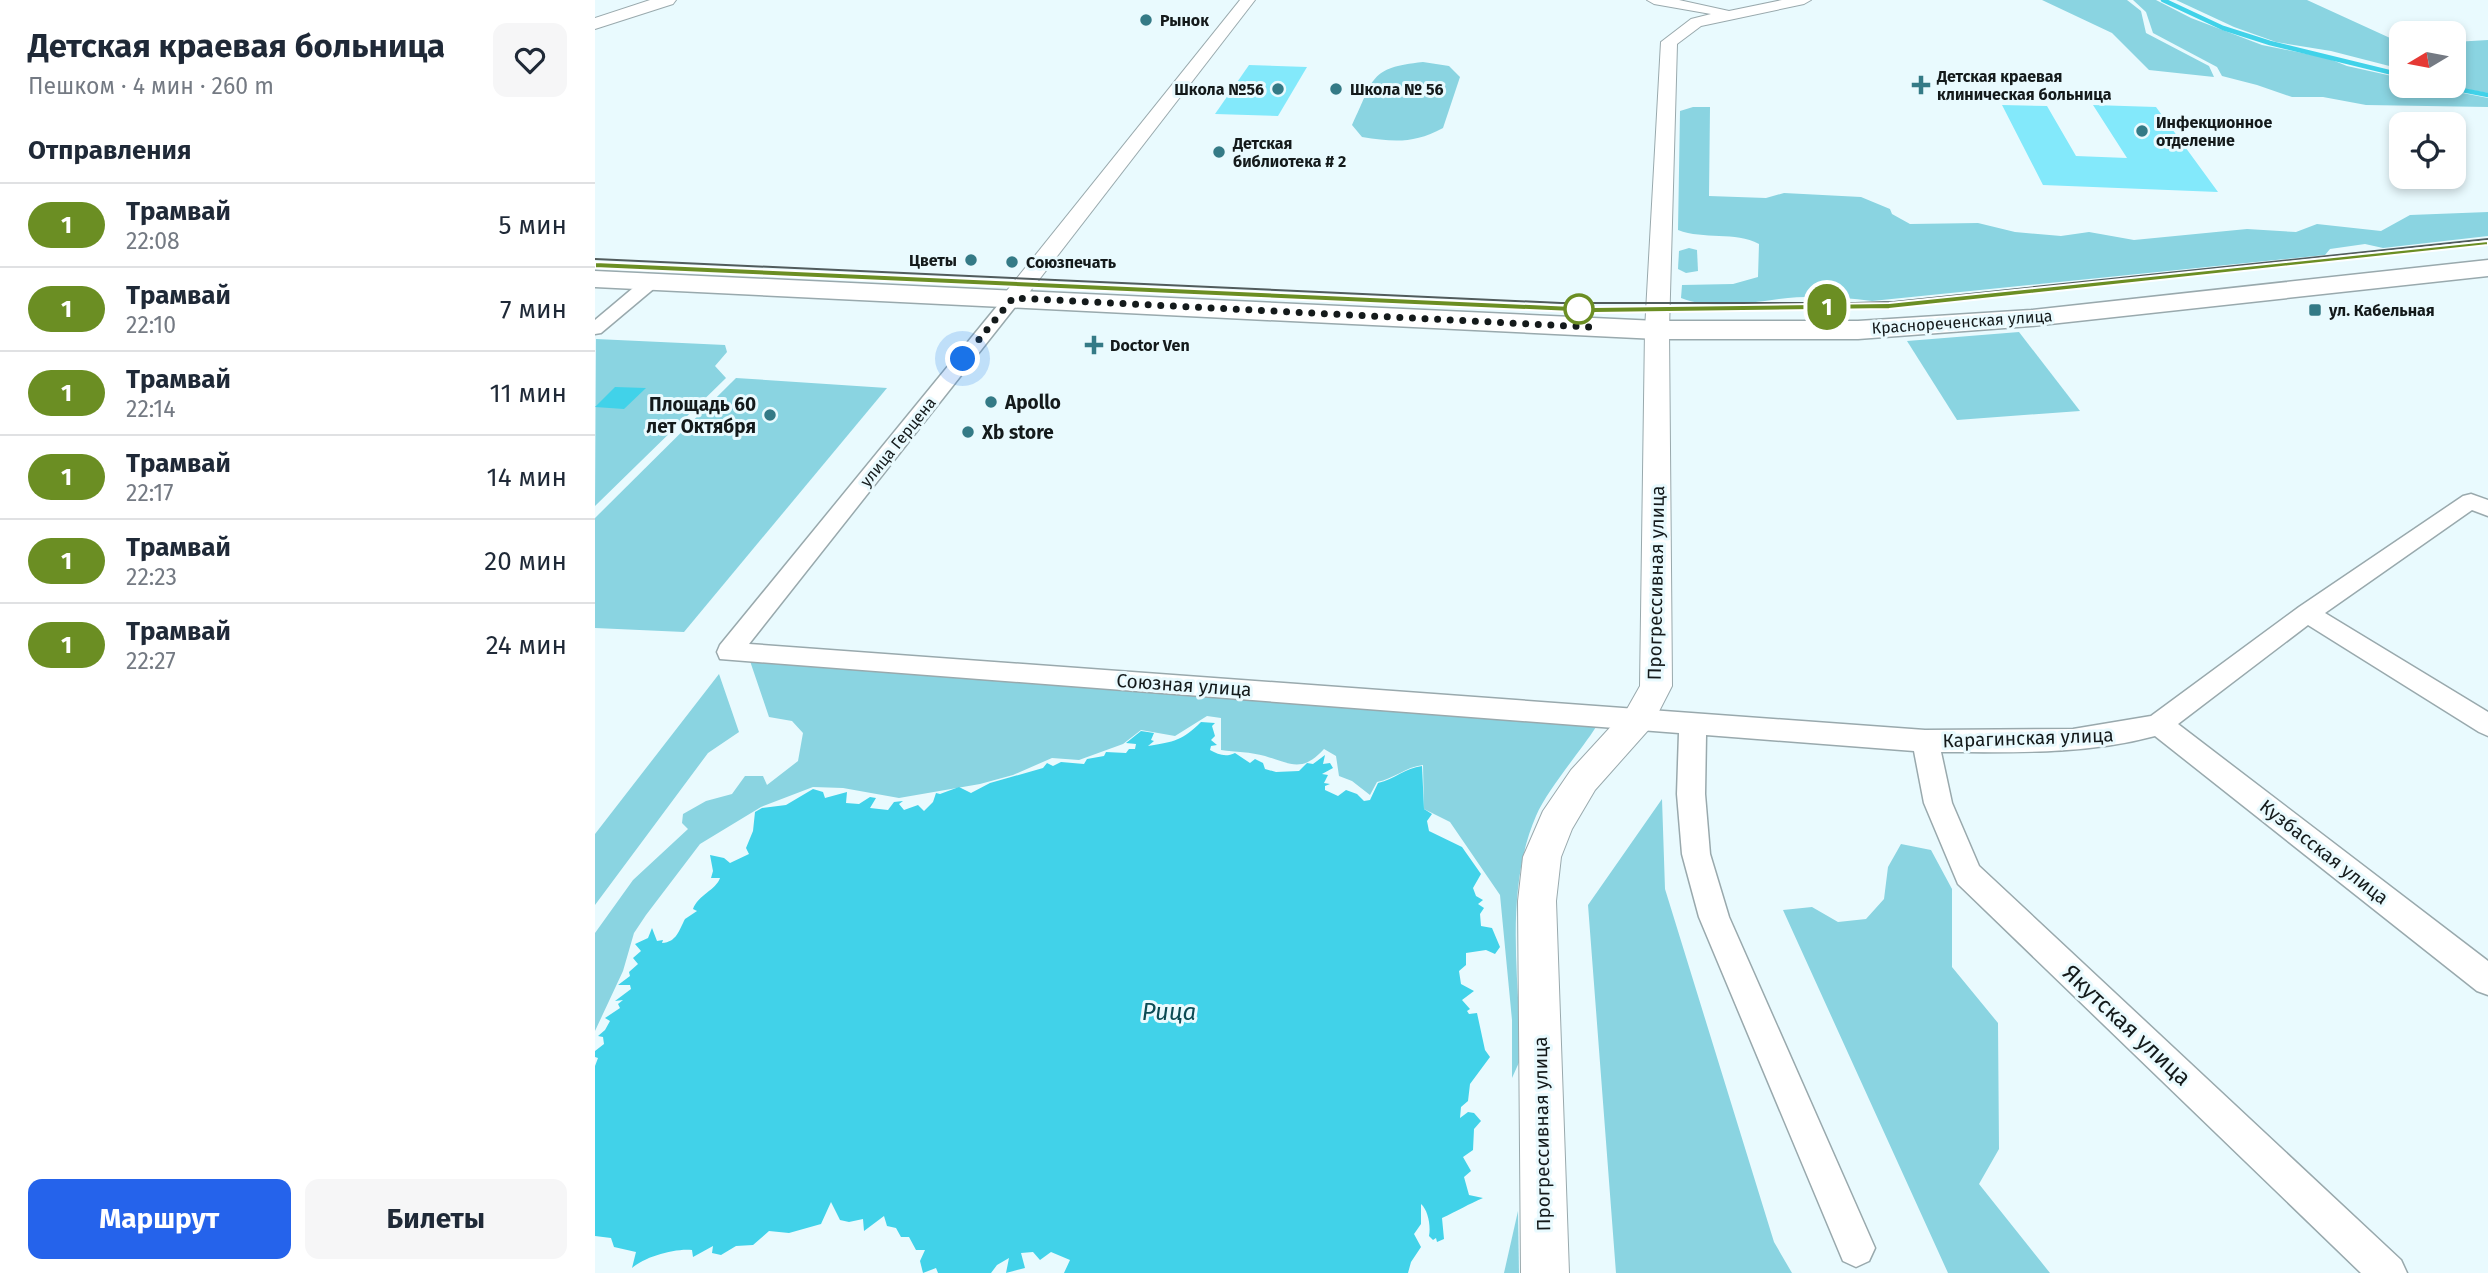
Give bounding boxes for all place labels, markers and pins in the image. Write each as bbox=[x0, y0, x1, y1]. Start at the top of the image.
place label: Рынок bbox=[1160, 11, 1209, 30]
marker: Рынок bbox=[1138, 12, 1154, 28]
place label: Детская краевая клиническая больница bbox=[1936, 67, 2112, 104]
marker: Детская краевая клиническая больница bbox=[1911, 75, 1931, 95]
place label: Школа №56 bbox=[1174, 80, 1264, 99]
place label: Школа № 56 bbox=[1350, 80, 1444, 99]
marker: Школа №56 bbox=[1270, 81, 1286, 97]
marker: Школа № 56 bbox=[1328, 81, 1344, 97]
place label: Инфекционное отделение bbox=[2156, 113, 2272, 150]
marker: Инфекционное отделение bbox=[2134, 123, 2150, 139]
place label: Детская библиотека # 2 bbox=[1232, 134, 1346, 171]
marker: Детская библиотека # 2 bbox=[1211, 144, 1227, 160]
place label: Цветы bbox=[909, 251, 957, 270]
marker: Цветы bbox=[963, 252, 979, 268]
place label: Союзпечать bbox=[1026, 253, 1117, 272]
marker: Союзпечать bbox=[1004, 254, 1020, 270]
unlabelled marker bbox=[1564, 294, 1594, 324]
place label: ул. Кабельная bbox=[2328, 301, 2435, 320]
marker: ул. Кабельная bbox=[2307, 302, 2323, 318]
marker: Doctor Ven bbox=[1084, 335, 1104, 355]
place label: Doctor Ven bbox=[1110, 336, 1190, 355]
place label: Apollo bbox=[1004, 391, 1061, 414]
place label: Площадь 60 лет Октября bbox=[646, 393, 756, 438]
marker: Apollo bbox=[983, 394, 999, 410]
marker: Площадь 60 лет Октября bbox=[762, 407, 778, 423]
place label: Xb store bbox=[981, 421, 1054, 444]
marker: Xb store bbox=[960, 424, 976, 440]

